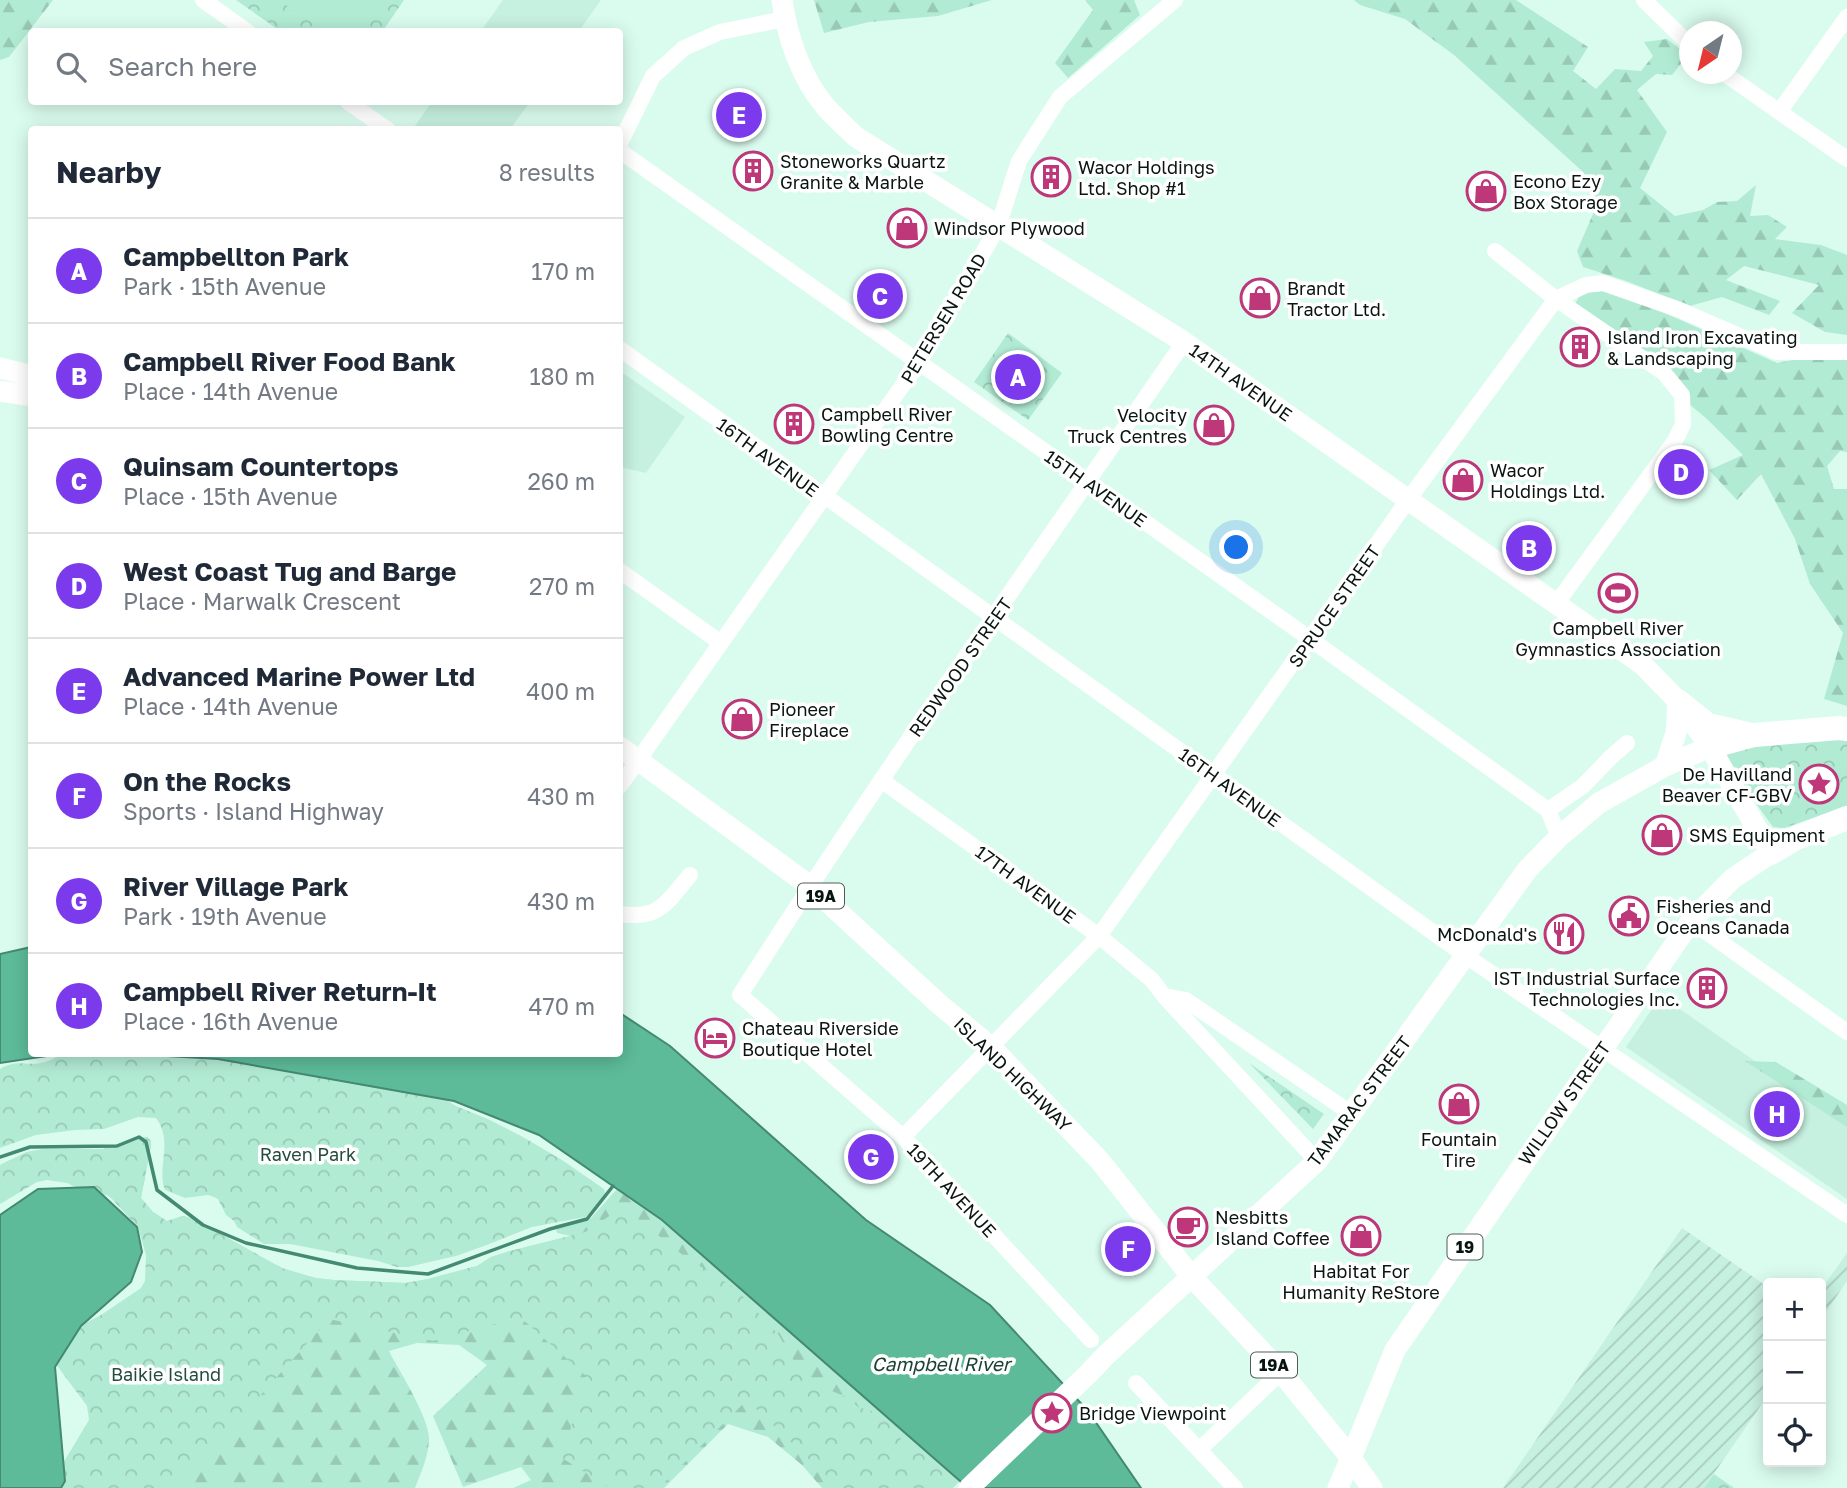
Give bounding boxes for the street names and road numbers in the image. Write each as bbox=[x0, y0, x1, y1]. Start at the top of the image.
street label: PETERSEN ROAD bbox=[895, 249, 991, 387]
street label: 14TH AVENUE bbox=[1185, 338, 1297, 426]
street label: 16TH AVENUE bbox=[713, 413, 823, 501]
street label: 15TH AVENUE bbox=[1041, 445, 1151, 531]
street label: SPRUCE STREET bbox=[1284, 541, 1384, 671]
street label: REDWOOD STREET bbox=[904, 593, 1016, 741]
street label: 16TH AVENUE bbox=[1175, 743, 1285, 831]
street label: 17TH AVENUE bbox=[971, 840, 1081, 928]
road number: 19A bbox=[798, 884, 844, 908]
street label: ISLAND HIGHWAY bbox=[950, 1012, 1077, 1136]
street label: TAMARAC STREET bbox=[1303, 1031, 1415, 1171]
street label: WILLOW STREET bbox=[1513, 1037, 1615, 1169]
street label: 19TH AVENUE bbox=[903, 1139, 1001, 1241]
road number: 19 bbox=[1448, 1234, 1482, 1260]
road number: 19A bbox=[1251, 1352, 1297, 1378]

